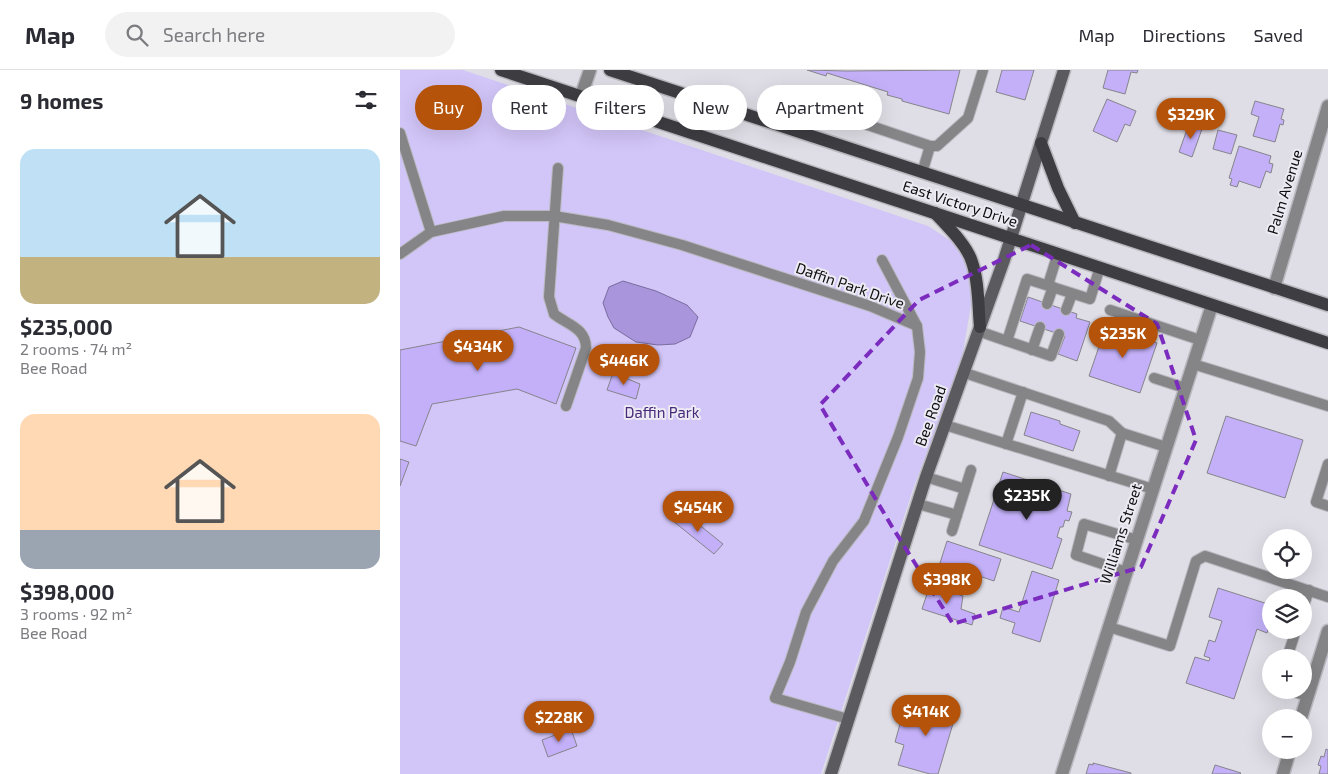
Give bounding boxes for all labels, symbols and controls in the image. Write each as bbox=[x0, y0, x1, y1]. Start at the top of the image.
search box bbox=[105, 12, 455, 57]
text: Map bbox=[25, 20, 75, 49]
icon: search bbox=[123, 21, 151, 49]
text: Search here bbox=[163, 23, 265, 46]
text: Map bbox=[1078, 24, 1115, 46]
text: Directions bbox=[1143, 24, 1226, 46]
text: Saved bbox=[1254, 24, 1303, 46]
chip: Buy bbox=[415, 85, 482, 130]
chip: Rent bbox=[492, 85, 566, 130]
chip: Filters bbox=[576, 85, 664, 130]
chip: New bbox=[674, 85, 747, 130]
chip: Apartment bbox=[757, 85, 882, 130]
icon: filters bbox=[352, 86, 380, 114]
text: 9 homes bbox=[20, 88, 103, 113]
pin: $329K bbox=[1156, 98, 1226, 140]
text: $329K bbox=[1167, 104, 1215, 123]
street label: Palm Avenue bbox=[1263, 147, 1305, 236]
street label: East Victory Drive bbox=[900, 176, 1020, 230]
icon: home bbox=[155, 181, 245, 271]
street label: Daffin Park Drive bbox=[794, 258, 907, 312]
text: $235,000 bbox=[20, 314, 113, 339]
pin: $235K bbox=[1088, 316, 1158, 359]
text: $235K bbox=[1100, 323, 1146, 342]
pin: $434K bbox=[443, 330, 513, 372]
text: $434K bbox=[454, 336, 502, 355]
text: 2 rooms · 74 m² bbox=[20, 339, 132, 358]
pin: $446K bbox=[589, 344, 659, 386]
text: $446K bbox=[599, 350, 649, 369]
text: Bee Road bbox=[20, 358, 88, 377]
street label: Bee Road bbox=[911, 383, 949, 448]
park label: Daffin Park bbox=[625, 403, 700, 421]
icon: home bbox=[155, 446, 245, 536]
pin: $235K bbox=[992, 478, 1062, 521]
street label: Williams Street bbox=[1095, 481, 1145, 586]
text: $235K bbox=[1004, 485, 1050, 504]
pin: $454K bbox=[663, 490, 733, 533]
text: $454K bbox=[674, 497, 722, 516]
map controls bbox=[1262, 529, 1312, 759]
button: locate bbox=[1262, 529, 1312, 579]
pin: $398K bbox=[912, 562, 982, 605]
text: $398K bbox=[923, 569, 971, 588]
text: $398,000 bbox=[20, 579, 114, 604]
button: layers bbox=[1262, 589, 1312, 639]
text: 3 rooms · 92 m² bbox=[20, 604, 132, 623]
text: Bee Road bbox=[20, 623, 88, 642]
button: + bbox=[1262, 649, 1312, 699]
pin: $414K bbox=[891, 694, 961, 737]
pin: $228K bbox=[524, 700, 594, 743]
text: $414K bbox=[903, 701, 949, 720]
text: $228K bbox=[535, 707, 583, 726]
button: − bbox=[1262, 709, 1312, 759]

